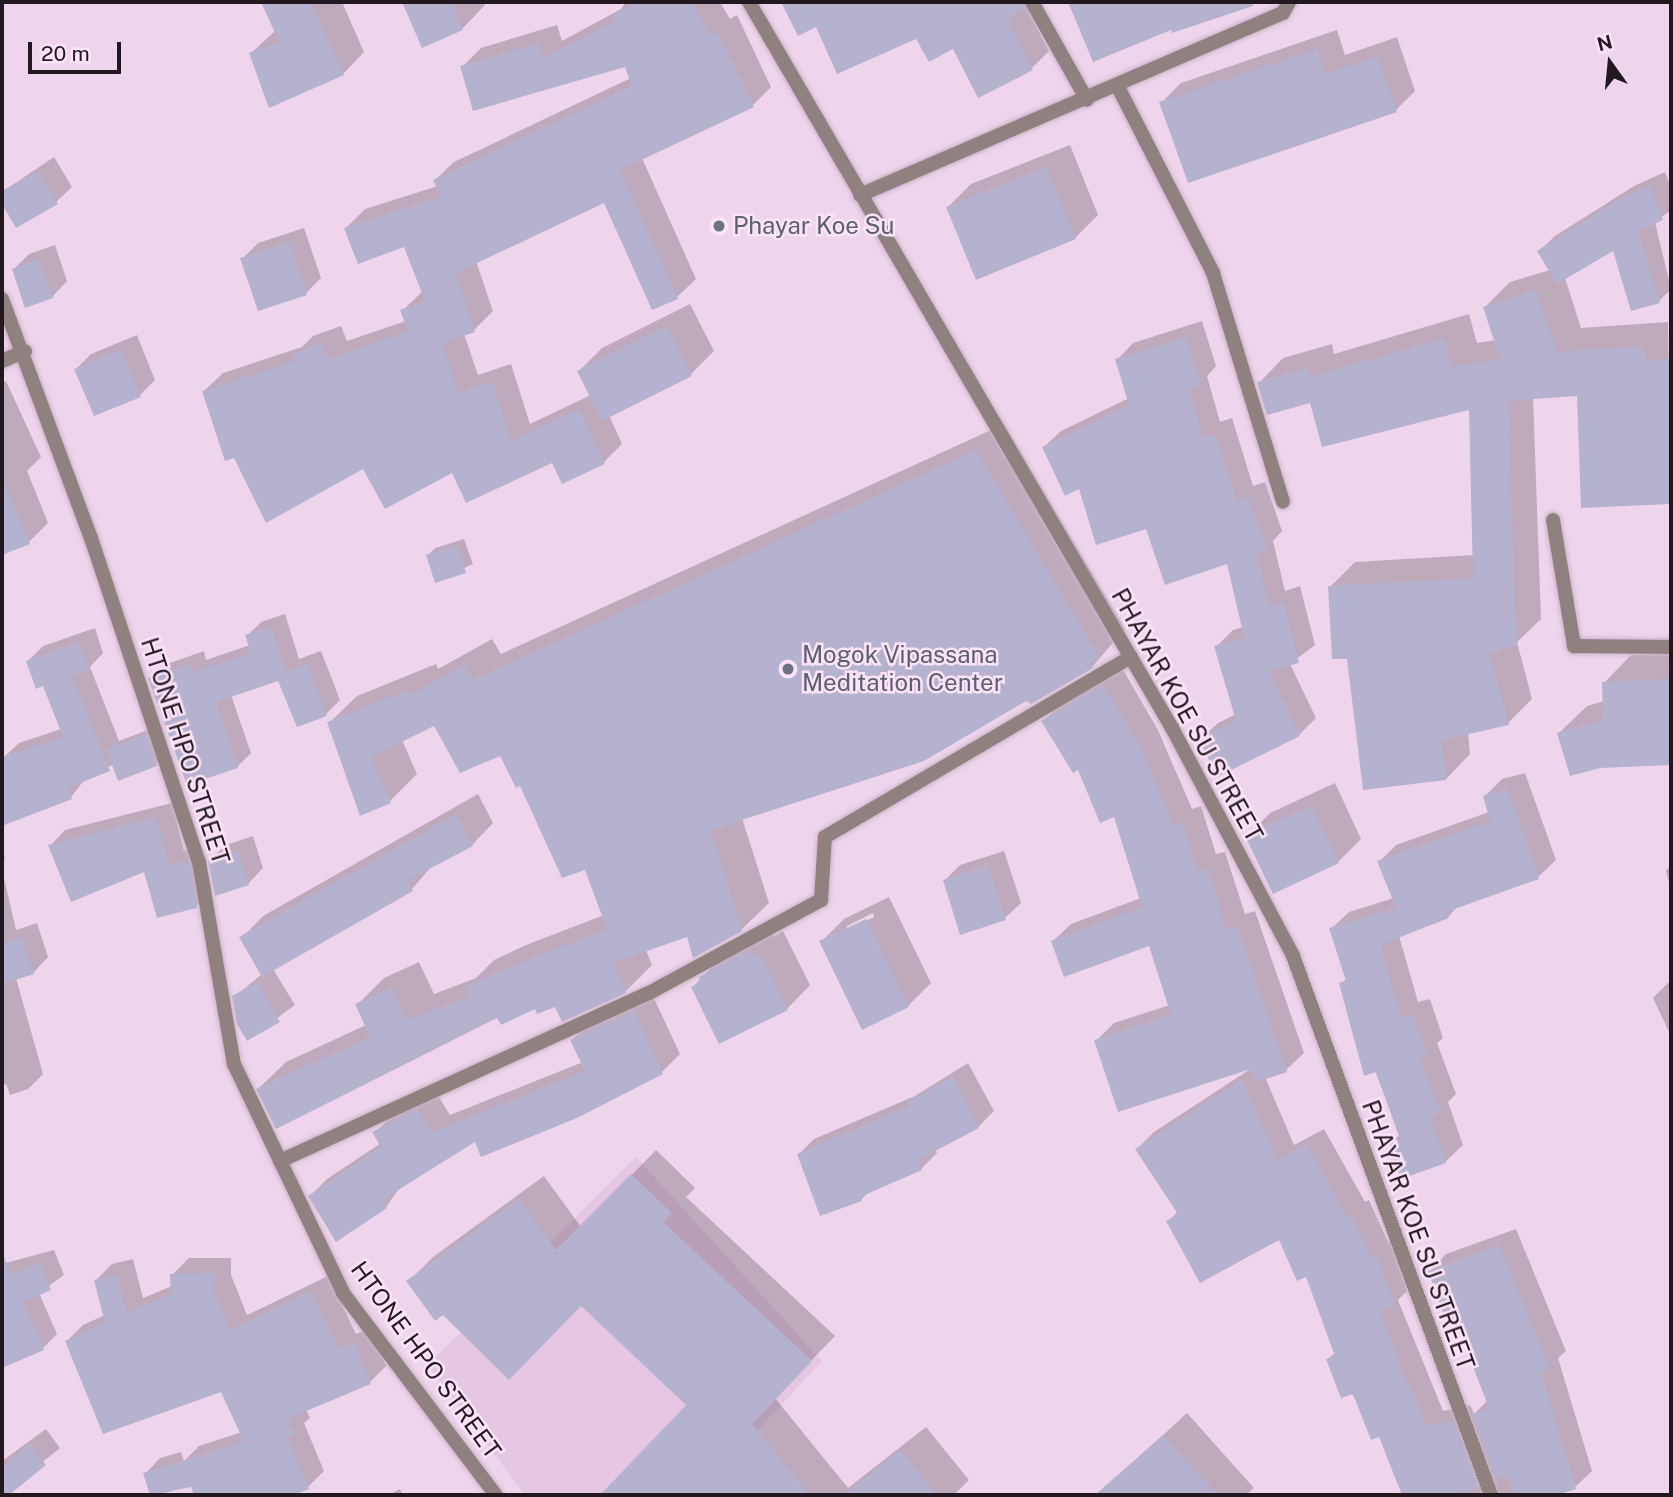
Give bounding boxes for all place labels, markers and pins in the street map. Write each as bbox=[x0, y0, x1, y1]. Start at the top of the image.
place label: Phayar Koe Su bbox=[733, 212, 895, 240]
marker: Phayar Koe Su bbox=[711, 218, 727, 234]
place label: Mogok Vipassana Meditation Center bbox=[802, 641, 1003, 697]
marker: Mogok Vipassana Meditation Center bbox=[780, 661, 796, 677]

